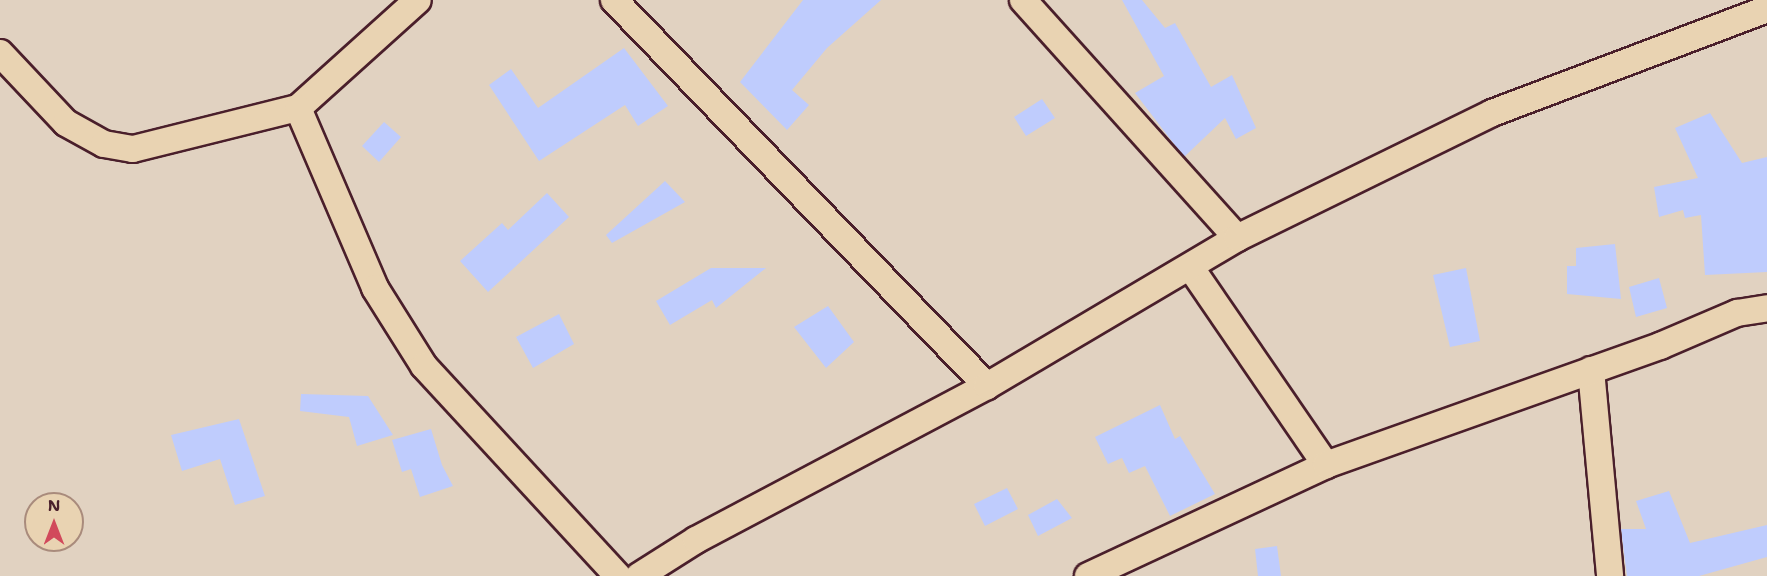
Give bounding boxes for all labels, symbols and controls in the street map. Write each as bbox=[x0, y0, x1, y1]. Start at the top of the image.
north arrow bbox=[24, 492, 84, 552]
text: N bbox=[48, 495, 60, 516]

